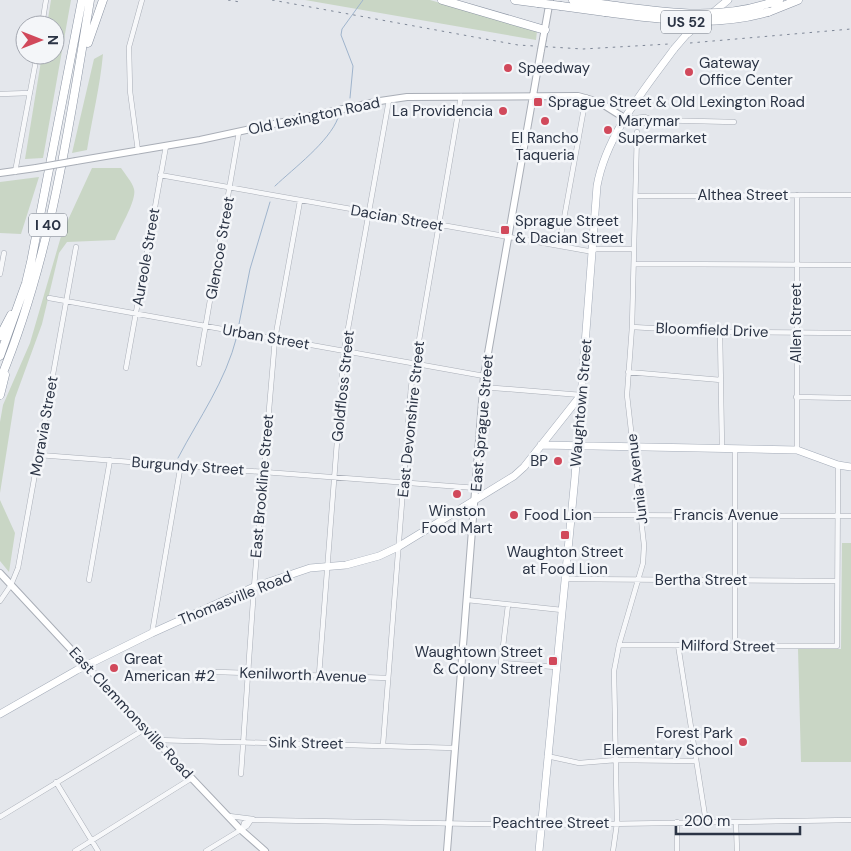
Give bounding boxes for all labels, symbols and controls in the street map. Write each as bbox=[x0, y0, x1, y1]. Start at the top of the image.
road number: US 52 bbox=[661, 11, 711, 34]
north arrow bbox=[15, 15, 65, 65]
text: N bbox=[44, 35, 62, 45]
place label: Gateway Office Center bbox=[699, 53, 793, 90]
place label: Speedway bbox=[518, 58, 591, 78]
marker: Speedway bbox=[502, 62, 514, 74]
marker: Gateway Office Center bbox=[683, 66, 695, 78]
street label: Old Lexington Road bbox=[246, 92, 382, 140]
place label: Sprague Street & Old Lexington Road bbox=[548, 92, 805, 112]
marker: Sprague Street & Old Lexington Road bbox=[532, 96, 544, 108]
place label: La Providencia bbox=[392, 101, 493, 121]
marker: La Providencia bbox=[497, 105, 509, 117]
place label: Marymar Supermarket bbox=[618, 111, 707, 148]
marker: El Rancho Taqueria bbox=[539, 115, 551, 127]
marker: Marymar Supermarket bbox=[602, 124, 614, 136]
place label: El Rancho Taqueria bbox=[511, 128, 579, 165]
street label: Althea Street bbox=[698, 185, 789, 205]
street label: Glencoe Street bbox=[201, 195, 239, 301]
street label: Dacian Street bbox=[349, 200, 445, 236]
street label: Aureole Street bbox=[128, 206, 165, 308]
place label: Sprague Street & Dacian Street bbox=[515, 211, 624, 248]
road number: I 40 bbox=[29, 214, 67, 236]
marker: Sprague Street & Dacian Street bbox=[499, 224, 511, 236]
street label: Allen Street bbox=[786, 283, 806, 363]
street label: Bloomfield Drive bbox=[655, 318, 769, 342]
street label: Urban Street bbox=[221, 320, 311, 355]
street label: Goldfloss Street bbox=[327, 329, 359, 443]
street label: Waughtown Street bbox=[565, 338, 597, 468]
street label: East Devonshire Street bbox=[393, 340, 429, 498]
street label: East Sprague Street bbox=[466, 354, 498, 492]
street label: Moravia Street bbox=[25, 374, 63, 478]
street label: East Brookline Street bbox=[246, 413, 278, 559]
street label: Junia Avenue bbox=[622, 432, 652, 526]
place label: BP bbox=[530, 451, 548, 471]
street label: Burgundy Street bbox=[131, 452, 245, 480]
marker: BP bbox=[552, 455, 564, 467]
marker: Winston Food Mart bbox=[451, 488, 463, 500]
place label: Winston Food Mart bbox=[421, 501, 493, 538]
place label: Food Lion bbox=[524, 505, 592, 525]
street label: Francis Avenue bbox=[673, 505, 779, 525]
marker: Food Lion bbox=[508, 509, 520, 521]
marker: Waughton Street at Food Lion bbox=[559, 529, 571, 541]
place label: Waughton Street at Food Lion bbox=[506, 542, 624, 579]
street label: Thomasville Road bbox=[176, 566, 294, 630]
street label: Bertha Street bbox=[655, 570, 747, 590]
street label: Milford Street bbox=[681, 635, 775, 657]
place label: Waughtown Street & Colony Street bbox=[415, 642, 543, 679]
street label: East Clemmonsville Road bbox=[65, 643, 197, 783]
place label: Great American #2 bbox=[124, 649, 215, 686]
marker: Waughtown Street & Colony Street bbox=[547, 655, 559, 667]
marker: Great American #2 bbox=[108, 662, 120, 674]
street label: Kenilworth Avenue bbox=[239, 663, 367, 687]
place label: Forest Park Elementary School bbox=[603, 723, 733, 760]
street label: Sink Street bbox=[268, 732, 344, 754]
marker: Forest Park Elementary School bbox=[737, 736, 749, 748]
scale bar bbox=[676, 804, 800, 836]
text: 200 m bbox=[684, 811, 730, 831]
street label: Peachtree Street bbox=[493, 813, 610, 833]

